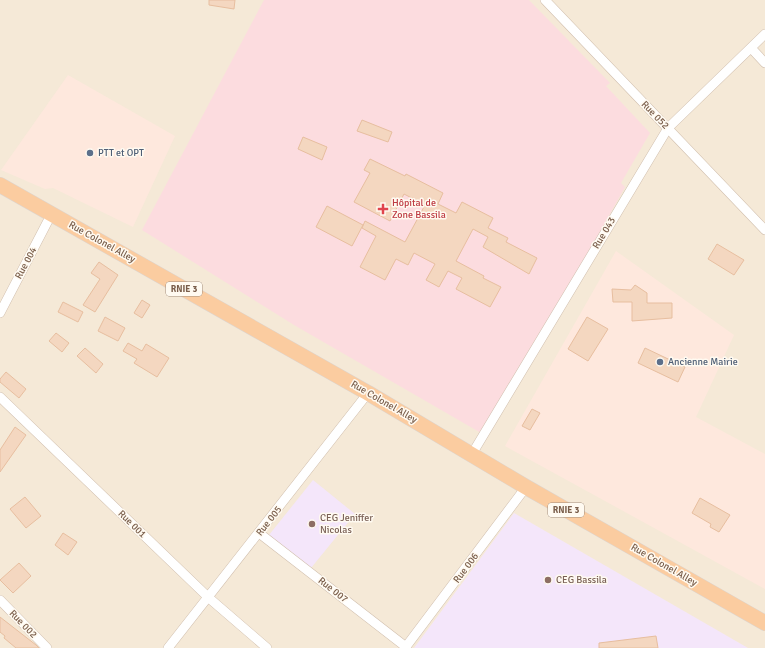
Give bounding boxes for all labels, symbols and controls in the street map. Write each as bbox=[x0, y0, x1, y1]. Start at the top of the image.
street label: Rue 052 bbox=[639, 98, 671, 132]
place label: PTT et OPT bbox=[98, 147, 144, 159]
marker: PTT et OPT bbox=[85, 148, 95, 158]
place label: Hôpital de Zone Bassila bbox=[392, 197, 446, 221]
marker: Hôpital de Zone Bassila bbox=[377, 203, 389, 215]
street label: Rue 043 bbox=[590, 215, 618, 251]
street label: Rue Colonel Alley bbox=[67, 219, 138, 265]
street label: Rue 004 bbox=[13, 244, 40, 281]
road number: RNIE 3 bbox=[166, 282, 202, 296]
place label: Ancienne Mairie bbox=[668, 356, 738, 368]
marker: Ancienne Mairie bbox=[655, 357, 665, 367]
street label: Rue Colonel Alley bbox=[349, 378, 420, 426]
road number: RNIE 3 bbox=[548, 503, 584, 517]
street label: Rue 005 bbox=[254, 504, 284, 538]
street label: Rue 001 bbox=[115, 508, 149, 540]
place label: CEG Jeniffer Nicolas bbox=[320, 512, 373, 536]
marker: CEG Jeniffer Nicolas bbox=[307, 519, 317, 529]
street label: Rue Colonel Alley bbox=[629, 541, 700, 589]
street label: Rue 006 bbox=[451, 551, 481, 585]
place label: CEG Bassila bbox=[556, 574, 607, 586]
street label: Rue 007 bbox=[316, 575, 350, 605]
marker: CEG Bassila bbox=[543, 575, 553, 585]
street label: Rue 002 bbox=[7, 607, 39, 641]

